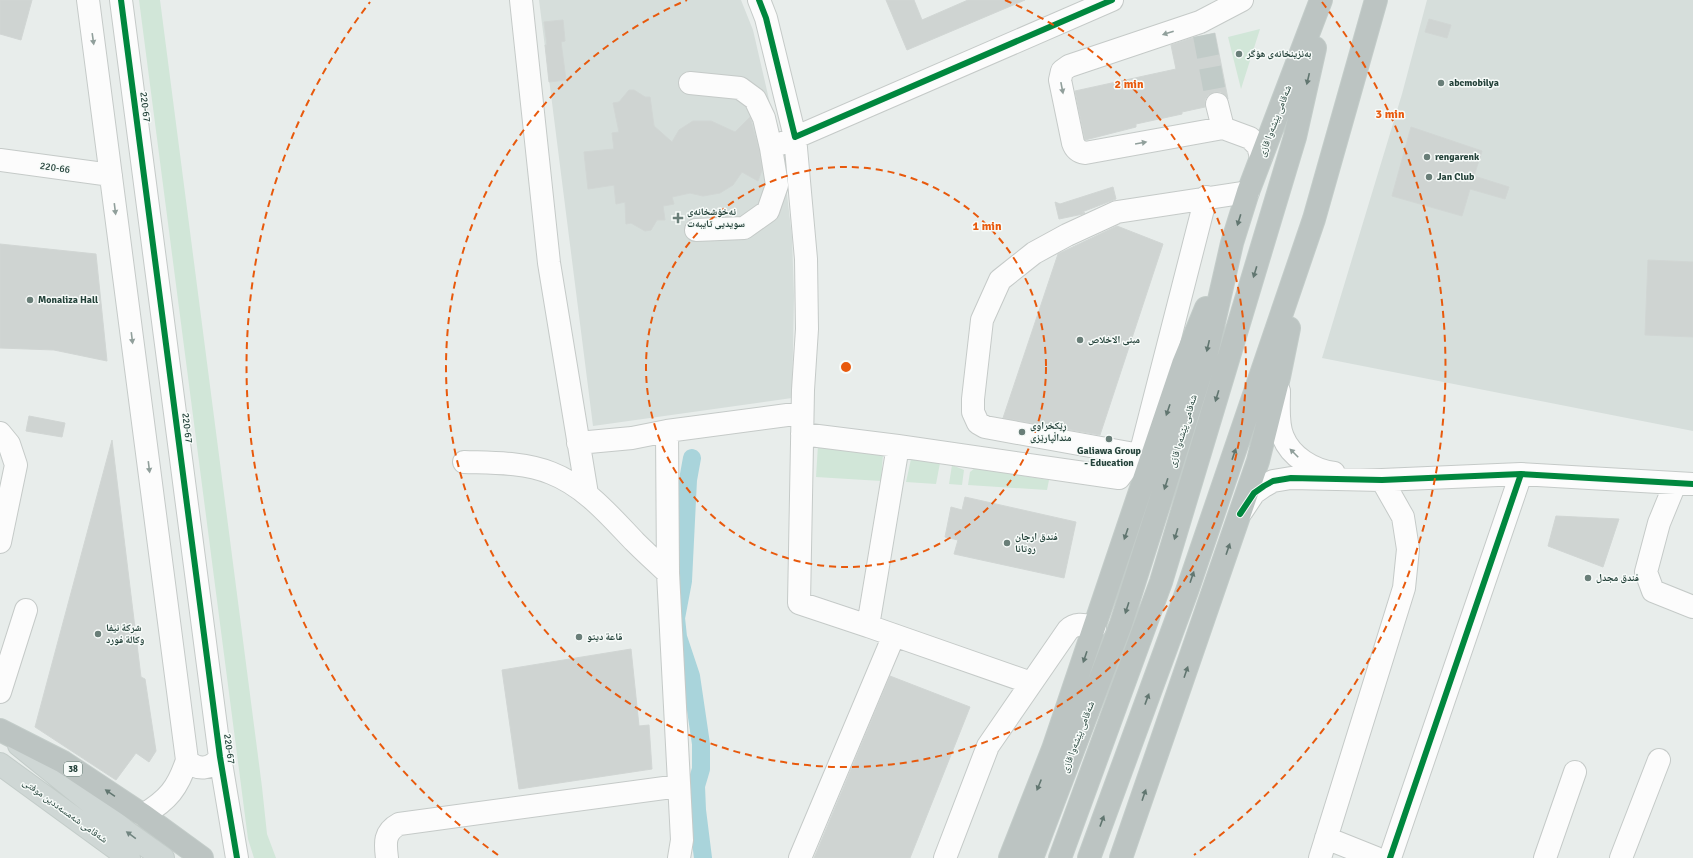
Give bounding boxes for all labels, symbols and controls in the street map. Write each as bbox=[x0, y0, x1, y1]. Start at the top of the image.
one-way arrow bbox=[1162, 30, 1174, 36]
one-way arrow bbox=[90, 33, 96, 45]
place label: بەنزینخانەی هۆگر bbox=[1246, 48, 1312, 60]
marker: بەنزینخانەی هۆگر bbox=[1234, 49, 1244, 59]
one-way arrow bbox=[1304, 73, 1310, 85]
text: 2 min bbox=[1115, 77, 1144, 92]
place label: abcmobilya bbox=[1449, 77, 1499, 89]
marker: abcmobilya bbox=[1436, 78, 1446, 88]
one-way arrow bbox=[1059, 82, 1065, 94]
street label: شەقامی پێشەوا قازی bbox=[1256, 83, 1294, 159]
street label: 220-67 bbox=[137, 91, 153, 123]
text: 3 min bbox=[1376, 107, 1405, 122]
one-way arrow bbox=[1135, 139, 1147, 145]
place label: rengarenk bbox=[1435, 151, 1480, 163]
marker: rengarenk bbox=[1422, 152, 1432, 162]
street label: 220-66 bbox=[39, 160, 71, 176]
place label: Jan Club bbox=[1437, 171, 1475, 183]
marker: Jan Club bbox=[1424, 172, 1434, 182]
one-way arrow bbox=[112, 203, 118, 215]
place label: نەخۆشخانەی سویدیی تایبەت bbox=[687, 206, 745, 230]
marker: نەخۆشخانەی سویدیی تایبەت bbox=[672, 212, 684, 224]
one-way arrow bbox=[1236, 214, 1242, 226]
text: 1 min bbox=[973, 219, 1002, 234]
one-way arrow bbox=[1252, 266, 1258, 278]
place label: Monaliza Hall bbox=[38, 294, 98, 306]
marker: Monaliza Hall bbox=[25, 295, 35, 305]
one-way arrow bbox=[129, 332, 135, 344]
place label: مبنى الاخلاص bbox=[1088, 334, 1140, 346]
marker: مبنى الاخلاص bbox=[1075, 335, 1085, 345]
one-way arrow bbox=[1205, 340, 1211, 353]
centre of rings bbox=[839, 360, 853, 374]
one-way arrow bbox=[1214, 391, 1220, 403]
street label: شەقامی پێشەوا قازی bbox=[1166, 393, 1200, 469]
one-way arrow bbox=[1164, 405, 1170, 417]
street label: 220-67 bbox=[179, 412, 195, 444]
place label: ڕێکخراوی منداڵپارێزی bbox=[1030, 420, 1072, 444]
marker: ڕێکخراوی منداڵپارێزی bbox=[1017, 427, 1027, 437]
marker: Galiawa Group - Education bbox=[1104, 434, 1114, 444]
place label: Galiawa Group - Education bbox=[1077, 445, 1142, 469]
one-way arrow bbox=[1231, 448, 1237, 460]
one-way arrow bbox=[1289, 448, 1299, 458]
one-way arrow bbox=[146, 461, 152, 473]
one-way arrow bbox=[1163, 478, 1169, 490]
one-way arrow bbox=[1123, 528, 1129, 540]
one-way arrow bbox=[1173, 528, 1179, 540]
place label: فندق ارجان روتانا bbox=[1015, 531, 1058, 555]
marker: فندق ارجان روتانا bbox=[1002, 538, 1012, 548]
one-way arrow bbox=[1225, 542, 1231, 554]
one-way arrow bbox=[1189, 571, 1195, 583]
place label: فندق مجدل bbox=[1596, 572, 1639, 584]
marker: فندق مجدل bbox=[1583, 573, 1593, 583]
one-way arrow bbox=[1123, 602, 1129, 614]
place label: شركة نيفا وكالة فورد bbox=[106, 622, 145, 646]
marker: شركة نيفا وكالة فورد bbox=[93, 629, 103, 639]
place label: قاعة ديتو bbox=[587, 631, 622, 643]
marker: قاعة ديتو bbox=[574, 632, 584, 642]
one-way arrow bbox=[1081, 651, 1087, 663]
one-way arrow bbox=[1183, 665, 1189, 677]
one-way arrow bbox=[1145, 693, 1151, 705]
street label: شەقامی پێشەوا قازی bbox=[1059, 699, 1097, 775]
street label: 220-67 bbox=[221, 733, 237, 765]
road number: 38 bbox=[64, 762, 82, 776]
street label: شەقامی شەمسەددین موفتی bbox=[20, 776, 110, 846]
one-way arrow bbox=[1035, 780, 1041, 792]
one-way arrow bbox=[1141, 788, 1147, 800]
one-way arrow bbox=[105, 789, 115, 797]
one-way arrow bbox=[1100, 815, 1106, 827]
one-way arrow bbox=[126, 831, 137, 839]

